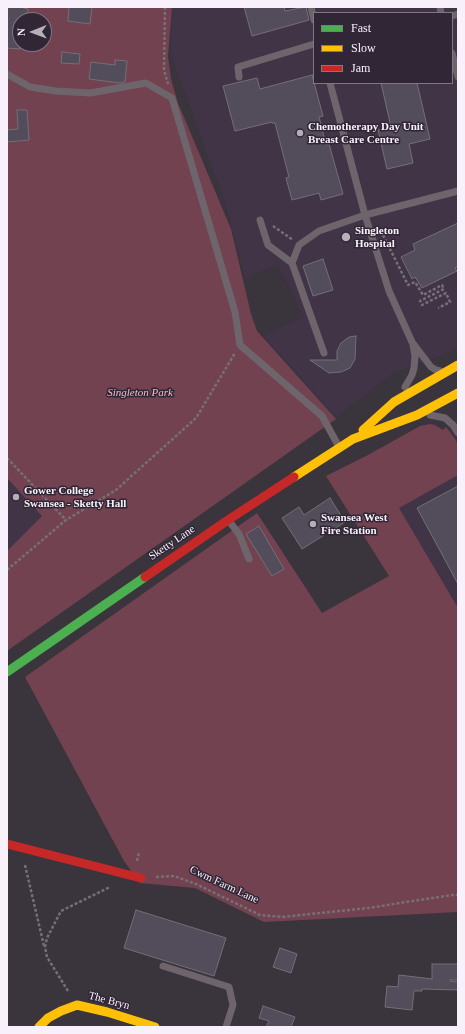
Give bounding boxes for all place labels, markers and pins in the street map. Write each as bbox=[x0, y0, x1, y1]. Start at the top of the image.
place label: Chemotherapy Day Unit Breast Care Centre bbox=[308, 120, 423, 146]
marker: Chemotherapy Day Unit Breast Care Centre bbox=[295, 128, 305, 138]
place label: Singleton Hospital bbox=[355, 224, 399, 250]
marker: Singleton Hospital bbox=[340, 231, 352, 243]
place label: Gower College Swansea - Sketty Hall bbox=[24, 484, 126, 510]
marker: Gower College Swansea - Sketty Hall bbox=[11, 492, 21, 502]
place label: Swansea West Fire Station bbox=[321, 511, 387, 537]
marker: Swansea West Fire Station bbox=[308, 519, 318, 529]

